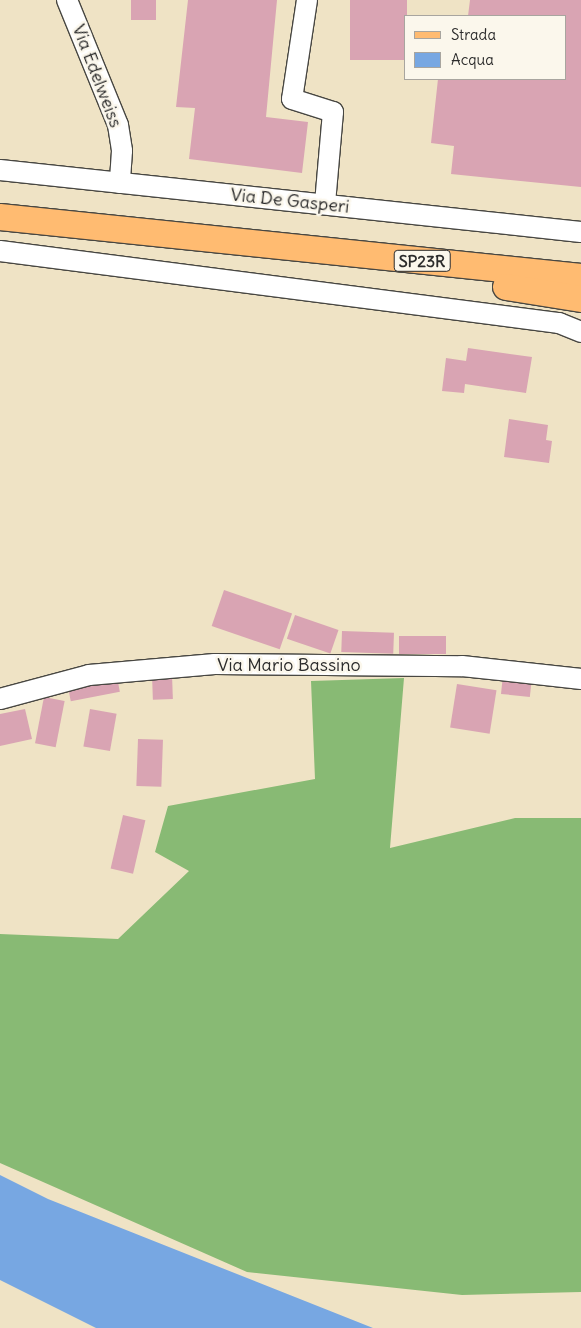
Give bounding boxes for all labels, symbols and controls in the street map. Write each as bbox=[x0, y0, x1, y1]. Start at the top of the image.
legend bbox=[404, 15, 566, 80]
street label: Via Edelweiss bbox=[67, 21, 127, 131]
text: Strada bbox=[451, 25, 496, 44]
text: Acqua bbox=[451, 50, 494, 69]
street label: Via De Gasperi bbox=[230, 184, 350, 218]
road number: SP23R bbox=[393, 248, 451, 274]
street label: Via Mario Bassino bbox=[217, 654, 361, 676]

